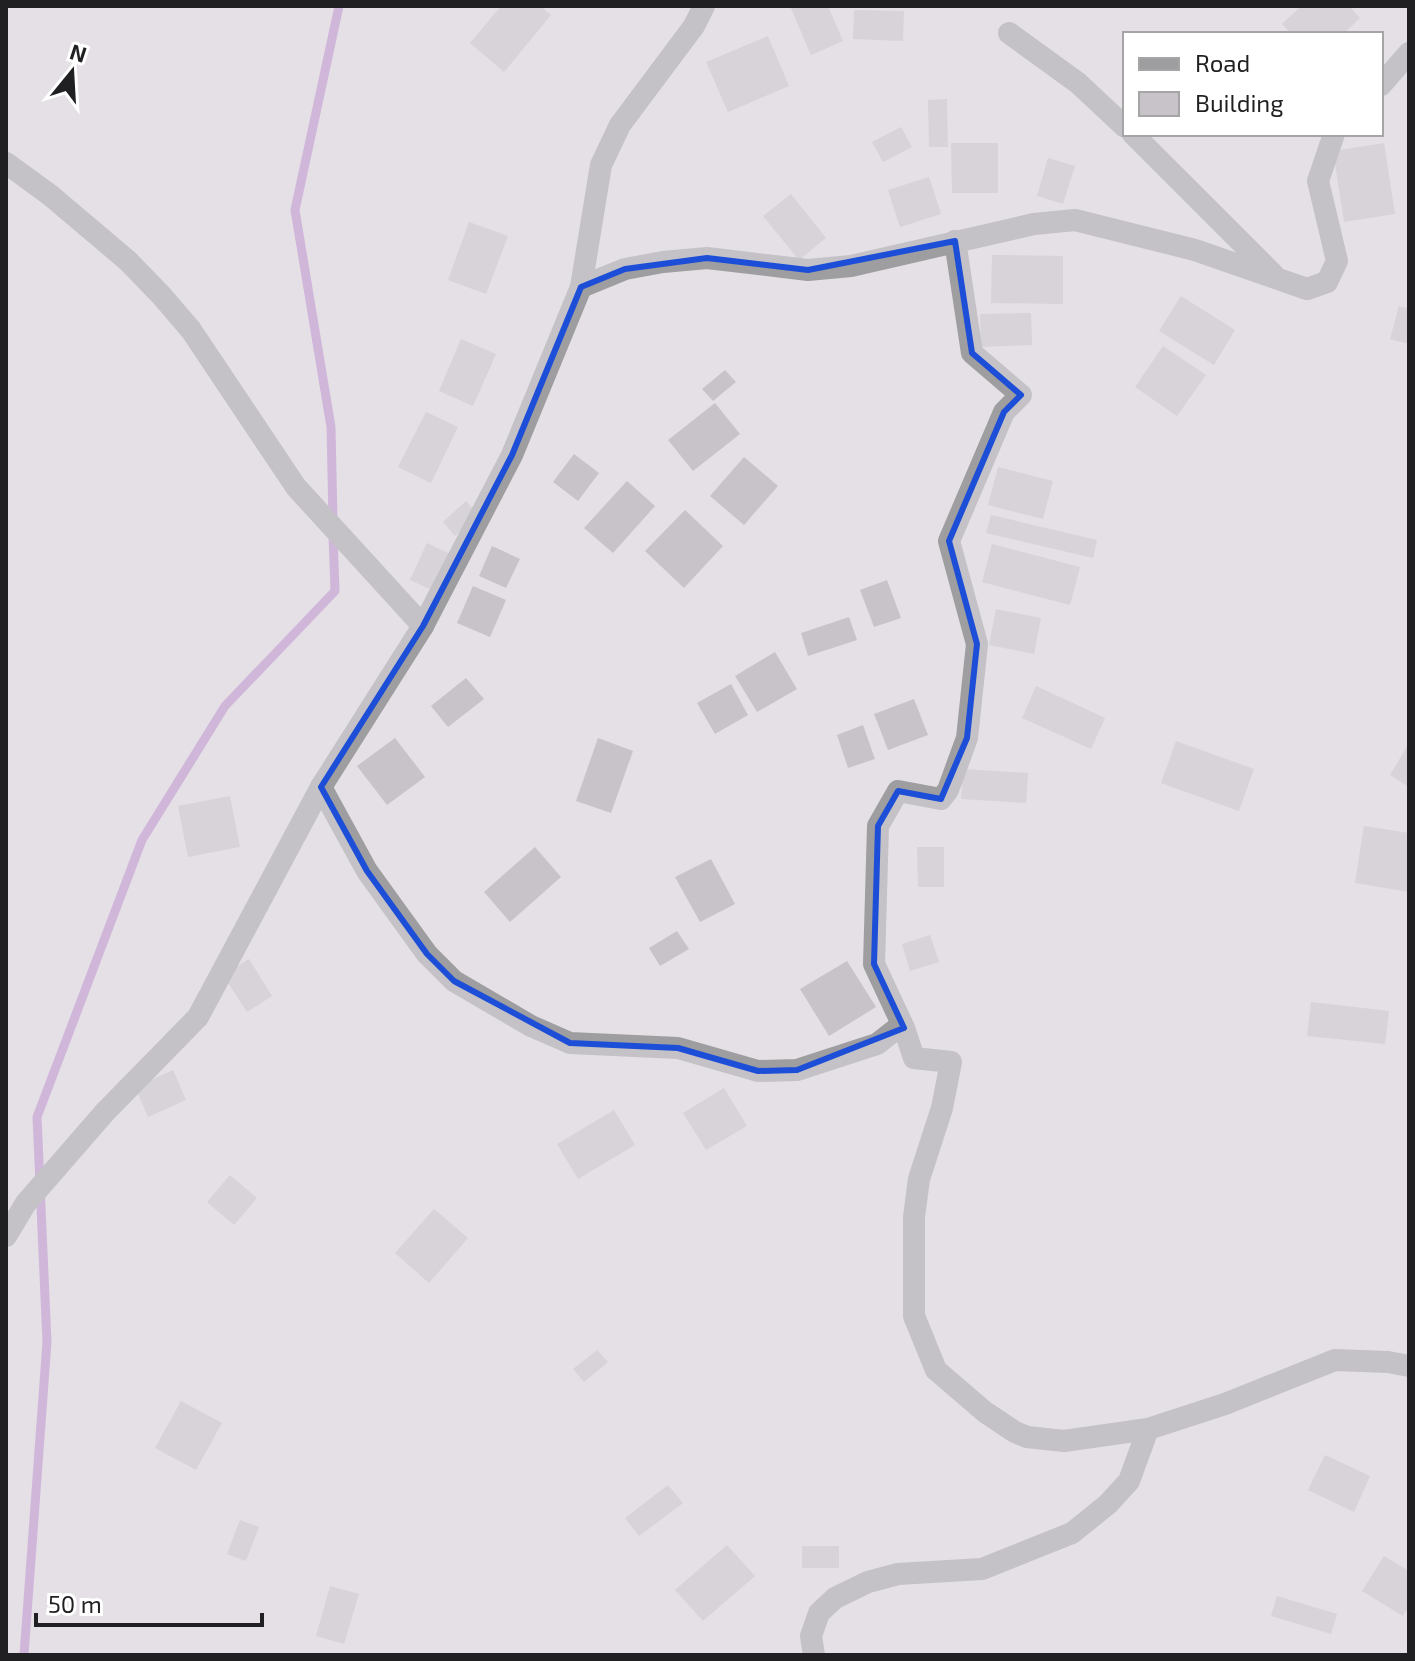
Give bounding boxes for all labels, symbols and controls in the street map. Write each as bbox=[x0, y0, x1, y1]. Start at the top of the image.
north arrow bbox=[32, 32, 112, 112]
legend bbox=[1123, 32, 1383, 136]
text: N bbox=[67, 37, 90, 67]
text: Road bbox=[1195, 48, 1250, 77]
text: Building bbox=[1195, 88, 1284, 117]
scale bar bbox=[36, 1577, 262, 1627]
text: 50 m bbox=[48, 1589, 102, 1618]

